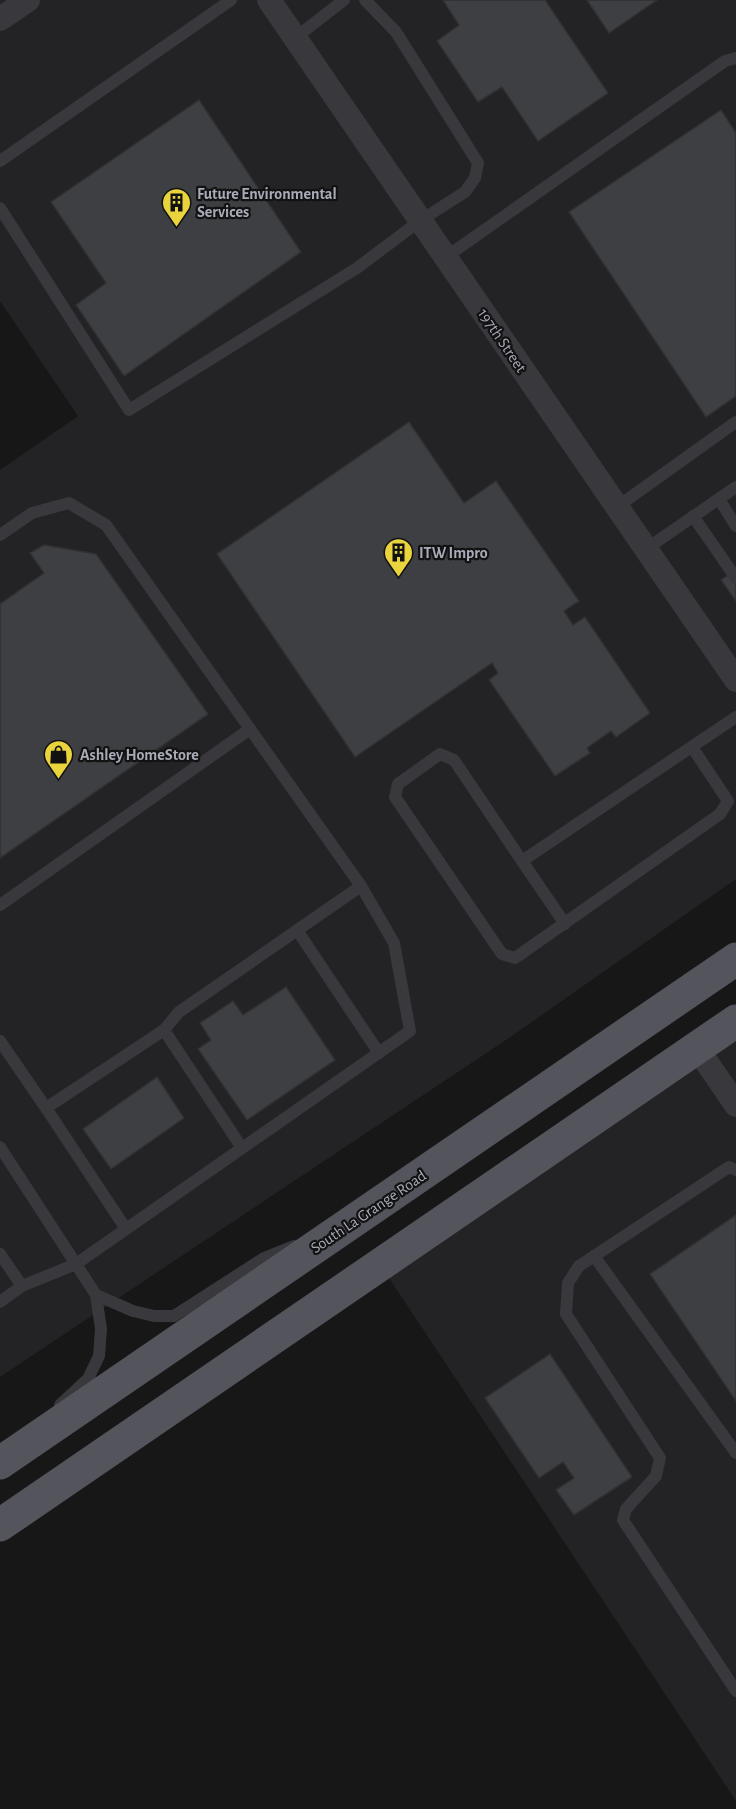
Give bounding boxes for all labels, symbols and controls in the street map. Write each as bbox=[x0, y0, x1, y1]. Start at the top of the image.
building icon: Future Environmental Services bbox=[160, 186, 192, 228]
place label: Future Environmental Services bbox=[197, 186, 337, 220]
street label: 197th Street bbox=[475, 306, 529, 375]
building icon: ITW Impro bbox=[382, 536, 414, 578]
place label: ITW Impro bbox=[419, 545, 488, 561]
shop icon: Ashley HomeStore bbox=[43, 738, 75, 780]
place label: Ashley HomeStore bbox=[80, 747, 199, 764]
street label: South La Grange Road bbox=[308, 1167, 429, 1256]

